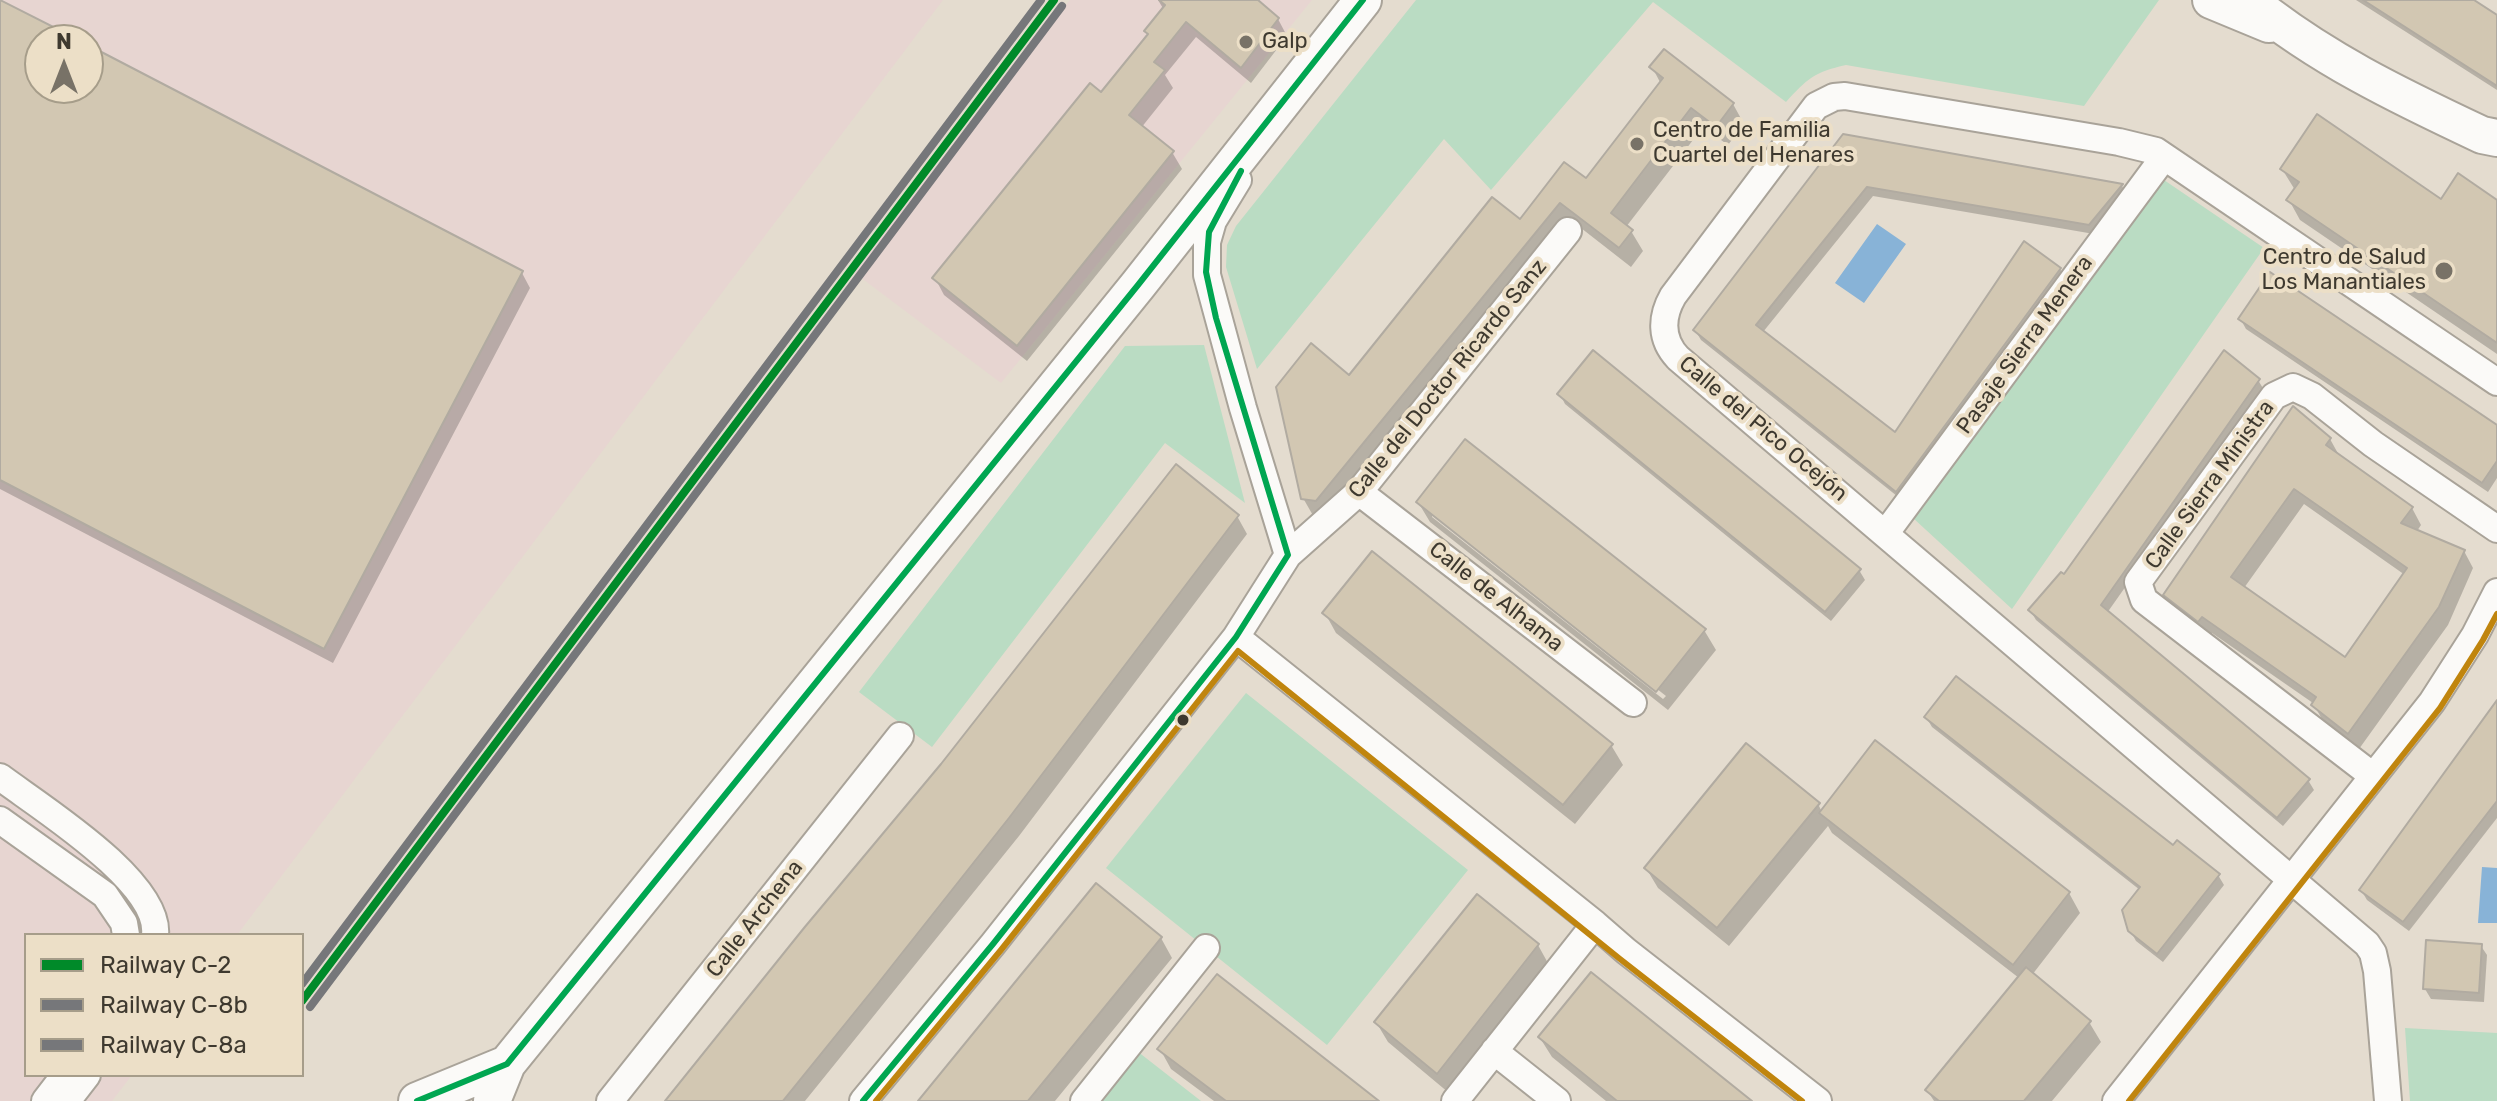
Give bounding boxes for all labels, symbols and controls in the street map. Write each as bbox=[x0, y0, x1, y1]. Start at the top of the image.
north arrow bbox=[24, 24, 104, 104]
text: N bbox=[56, 28, 72, 55]
place label: Galp bbox=[1262, 29, 1308, 55]
marker: Galp bbox=[1237, 33, 1255, 51]
place label: Centro de Familia Cuartel del Henares bbox=[1653, 118, 1854, 170]
marker: Centro de Familia Cuartel del Henares bbox=[1628, 135, 1646, 153]
place label: Centro de Salud Los Manantiales bbox=[2261, 245, 2426, 296]
street label: Pasaje Sierra Menera bbox=[1951, 251, 2099, 439]
street label: Calle del Doctor Ricardo Sanz bbox=[1343, 254, 1553, 504]
marker: Centro de Salud Los Manantiales bbox=[2433, 260, 2455, 282]
street label: Calle del Pico Ocejón bbox=[1673, 351, 1853, 507]
street label: Calle Sierra Ministra bbox=[2140, 395, 2280, 575]
street label: Calle de Alhama bbox=[1424, 536, 1568, 658]
unlabelled marker bbox=[1175, 712, 1191, 728]
street label: Calle Archena bbox=[701, 855, 809, 983]
legend bbox=[24, 933, 304, 1077]
text: Railway C-2 bbox=[100, 951, 231, 979]
text: Railway C-8b bbox=[100, 991, 248, 1019]
text: Railway C-8a bbox=[100, 1031, 247, 1059]

